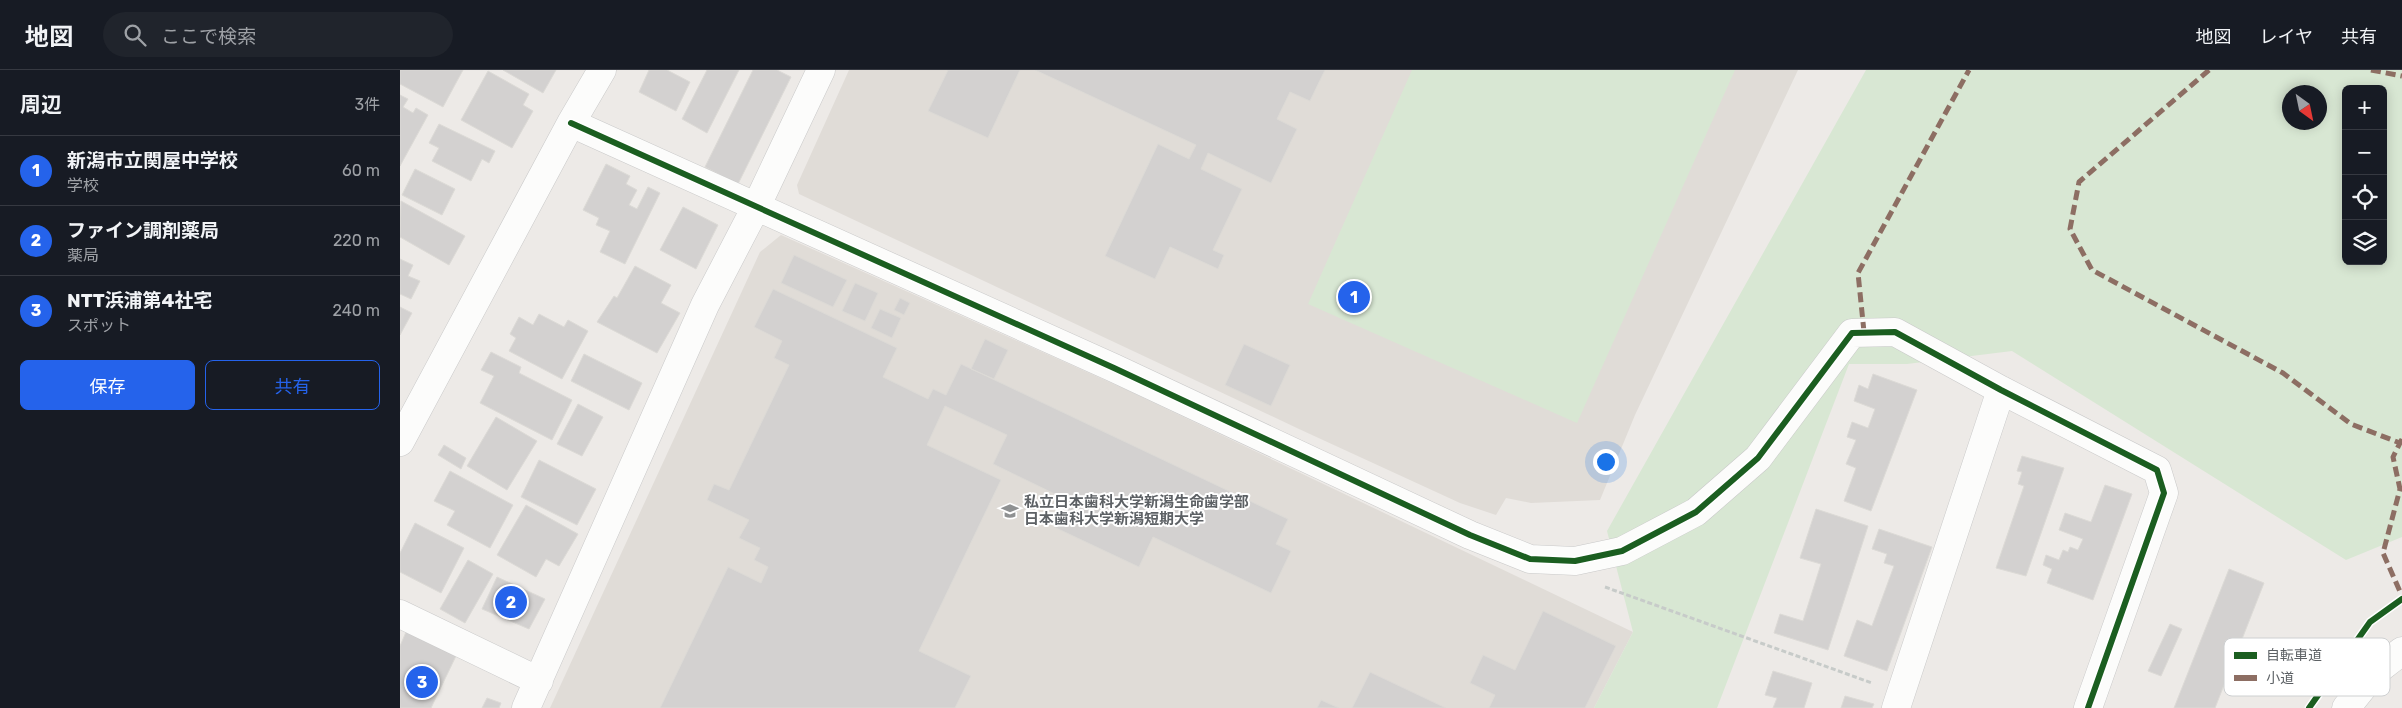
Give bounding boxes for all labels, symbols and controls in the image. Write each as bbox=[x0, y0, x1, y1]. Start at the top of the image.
search box bbox=[103, 12, 453, 57]
icon: search bbox=[121, 21, 149, 49]
text: 地図 bbox=[25, 23, 73, 51]
text: ここで検索 bbox=[161, 25, 256, 48]
text: 地図 bbox=[2196, 26, 2232, 48]
text: レイヤ bbox=[2260, 26, 2313, 48]
text: 共有 bbox=[2341, 26, 2377, 48]
north arrow bbox=[2282, 85, 2327, 130]
map controls bbox=[2342, 85, 2387, 265]
button: + bbox=[2342, 85, 2387, 130]
text: 周辺 bbox=[20, 92, 62, 117]
text: 3件 bbox=[354, 95, 380, 114]
button: − bbox=[2342, 130, 2387, 175]
text: 新潟市立関屋中学校 bbox=[67, 149, 238, 172]
text: 1 bbox=[32, 161, 40, 180]
text: 60 m bbox=[342, 161, 380, 180]
button: locate bbox=[2342, 175, 2387, 220]
text: 学校 bbox=[67, 176, 99, 195]
text: ファイン調剤薬局 bbox=[67, 219, 219, 242]
button: layers bbox=[2342, 220, 2387, 265]
text: 2 bbox=[31, 231, 41, 250]
text: 220 m bbox=[333, 231, 380, 250]
text: 薬局 bbox=[67, 246, 99, 265]
pin: 1 bbox=[1338, 278, 1370, 316]
text: NTT浜浦第4社宅 bbox=[67, 289, 213, 312]
text: 3 bbox=[31, 301, 41, 320]
text: 240 m bbox=[333, 301, 380, 320]
text: スポット bbox=[67, 316, 131, 335]
button: 保存 bbox=[20, 360, 195, 410]
button: 共有 bbox=[205, 360, 380, 410]
your location bbox=[1593, 449, 1619, 475]
place label: 私立日本歯科大学新潟生命歯学部 日本歯科大学新潟短期大学 bbox=[1024, 493, 1249, 528]
school or university icon: 私立日本歯科大学新潟生命歯学部 日本歯科大学新潟短期大学 bbox=[1000, 501, 1020, 521]
pin: 2 bbox=[495, 583, 527, 621]
legend bbox=[2224, 638, 2390, 696]
text: 自転車道 bbox=[2266, 647, 2322, 664]
pin: 3 bbox=[406, 663, 438, 701]
text: 小道 bbox=[2266, 670, 2294, 687]

